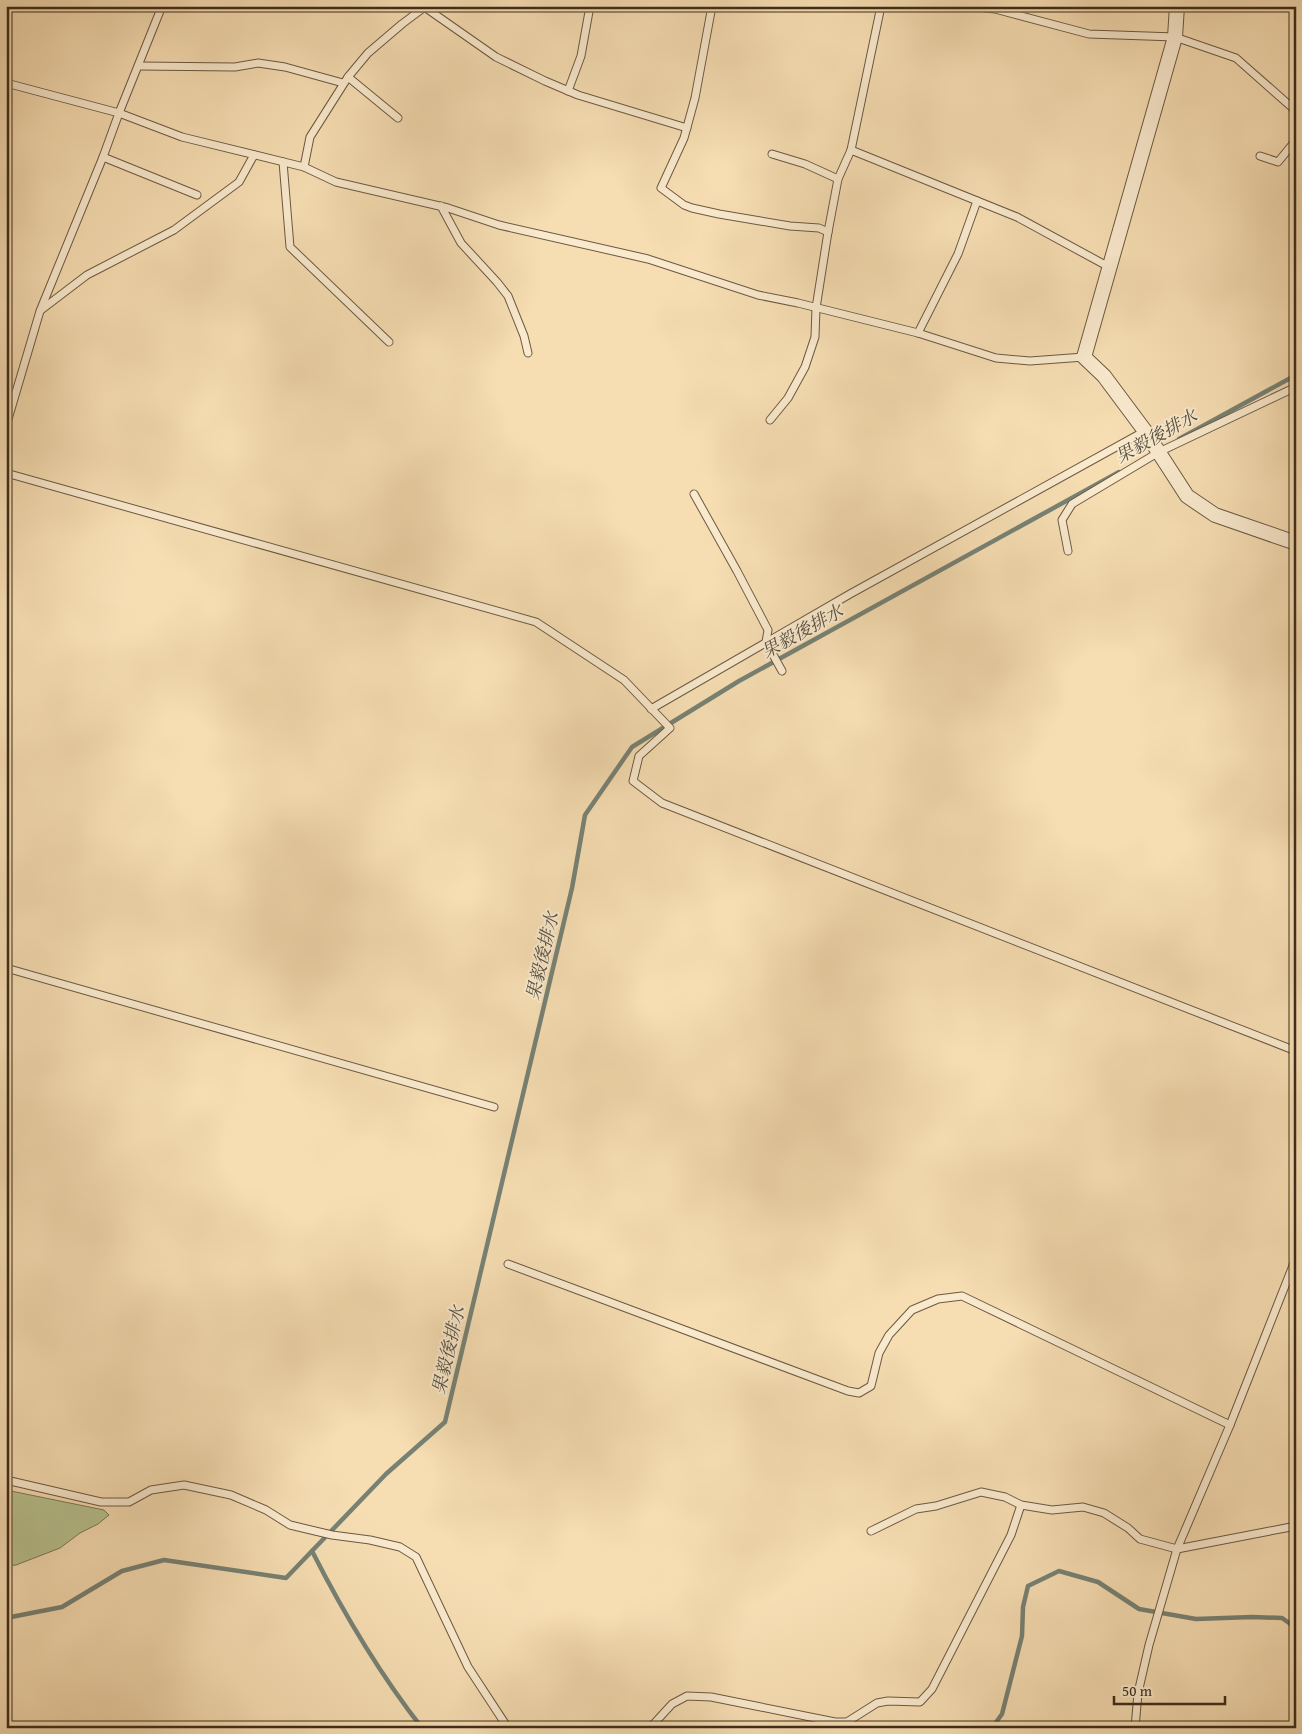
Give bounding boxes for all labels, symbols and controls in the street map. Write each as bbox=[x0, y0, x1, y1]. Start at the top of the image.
water label: 果毅後排水 bbox=[1110, 401, 1204, 470]
water label: 果毅後排水 bbox=[756, 596, 850, 665]
water label: 果毅後排水 bbox=[519, 907, 566, 1003]
water label: 果毅後排水 bbox=[425, 1301, 472, 1397]
scale bar bbox=[1114, 1674, 1226, 1706]
text: 50 m bbox=[1122, 1680, 1153, 1701]

